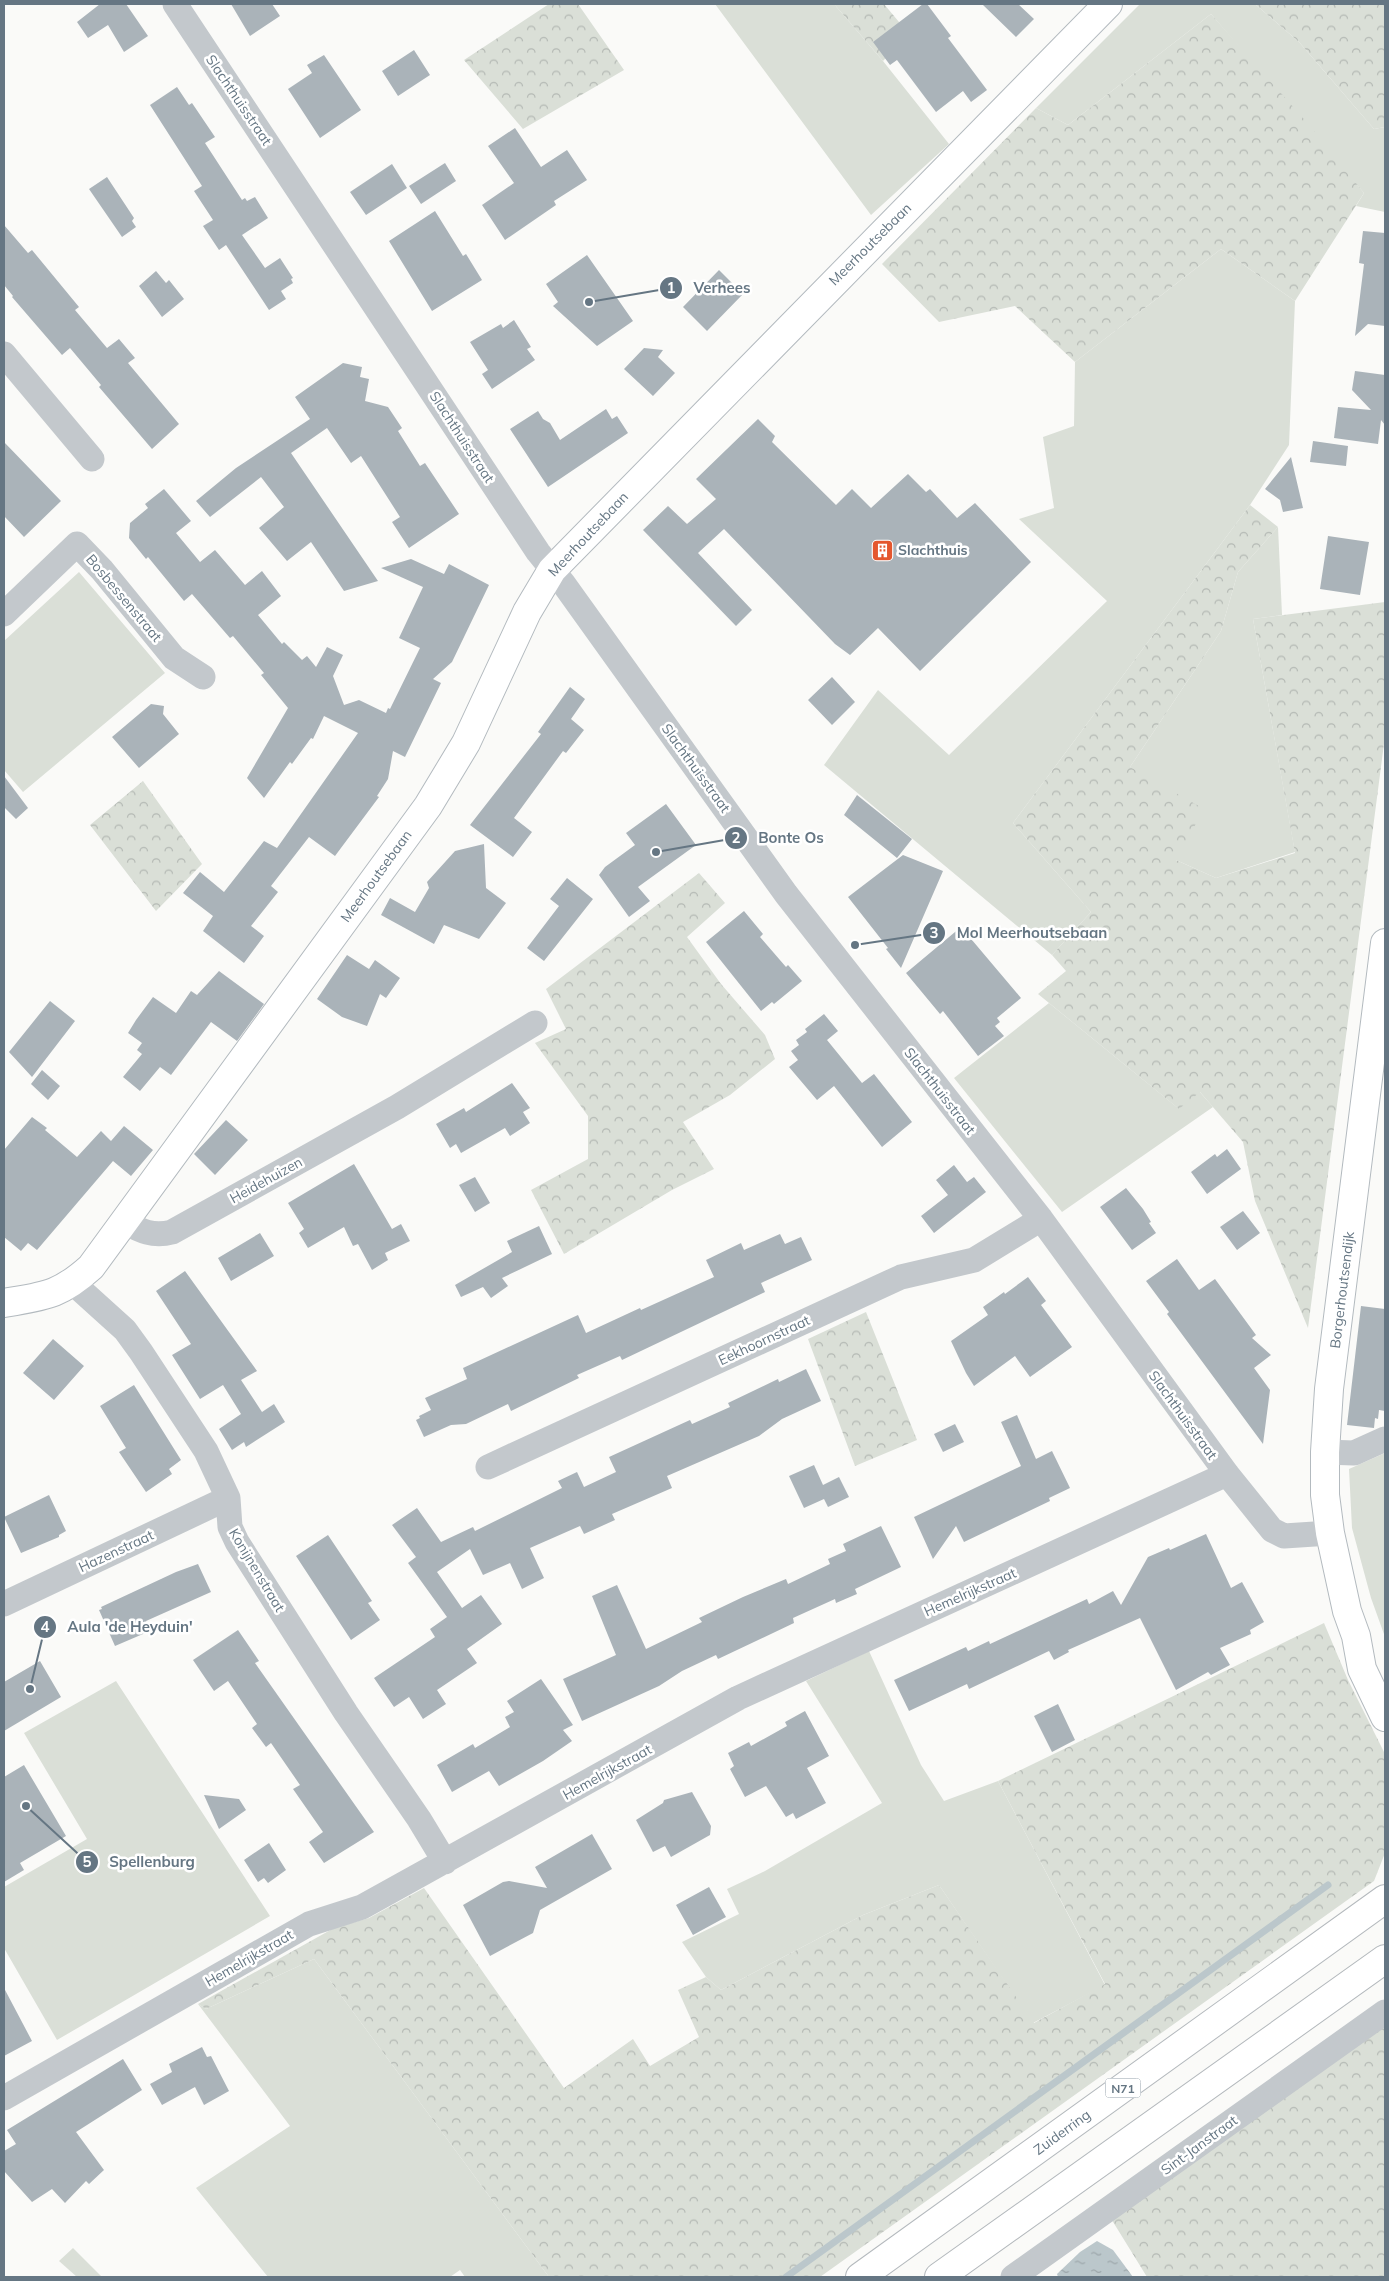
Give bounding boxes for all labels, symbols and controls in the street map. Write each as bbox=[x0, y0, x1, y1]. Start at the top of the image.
street label: Slachthuisstraat bbox=[202, 51, 276, 149]
street label: Meerhoutsebaan bbox=[825, 199, 915, 289]
callout: Verhees bbox=[658, 273, 760, 303]
text: 1 bbox=[666, 278, 676, 297]
text: Verhees bbox=[693, 278, 751, 297]
street label: Slachthuisstraat bbox=[426, 388, 498, 486]
street label: Meerhoutsebaan bbox=[544, 488, 632, 580]
building icon: Slachthuis bbox=[870, 538, 894, 562]
place label: Slachthuis bbox=[898, 541, 968, 559]
street label: Bosbessenstraat bbox=[82, 551, 166, 645]
street label: Slachthuisstraat bbox=[658, 720, 734, 816]
callout: Bonte Os bbox=[724, 823, 834, 853]
street label: Meerhoutsebaan bbox=[337, 826, 415, 926]
text: 2 bbox=[731, 828, 741, 847]
text: Bonte Os bbox=[758, 828, 824, 847]
callout: Mol Meerhoutsebaan bbox=[922, 918, 1117, 948]
text: 3 bbox=[929, 923, 939, 942]
text: Mol Meerhoutsebaan bbox=[957, 923, 1107, 942]
street label: Slachthuisstraat bbox=[900, 1044, 980, 1138]
street label: Heidehuizen bbox=[227, 1153, 305, 1207]
street label: Borgerhoutsendijk bbox=[1326, 1230, 1358, 1350]
street label: Eekhoornstraat bbox=[715, 1311, 813, 1369]
street label: Slachthuisstraat bbox=[1145, 1367, 1221, 1463]
street label: Konijnenstraat bbox=[225, 1525, 289, 1615]
street label: Hazenstraat bbox=[76, 1526, 156, 1576]
street label: Hemelrijkstraat bbox=[921, 1564, 1019, 1620]
callout: Aula 'de Heyduin' bbox=[32, 1612, 203, 1642]
text: 4 bbox=[40, 1617, 50, 1636]
text: Aula 'de Heyduin' bbox=[67, 1617, 193, 1636]
street label: Hemelrijkstraat bbox=[559, 1740, 655, 1804]
callout: Spellenburg bbox=[74, 1847, 205, 1877]
text: 5 bbox=[82, 1852, 92, 1871]
text: Spellenburg bbox=[109, 1852, 195, 1871]
street label: Hemelrijkstraat bbox=[202, 1925, 296, 1991]
road number: N71 bbox=[1106, 2078, 1140, 2098]
street label: Zuiderring bbox=[1030, 2105, 1094, 2159]
street label: Sint-Janstraat bbox=[1157, 2111, 1241, 2179]

